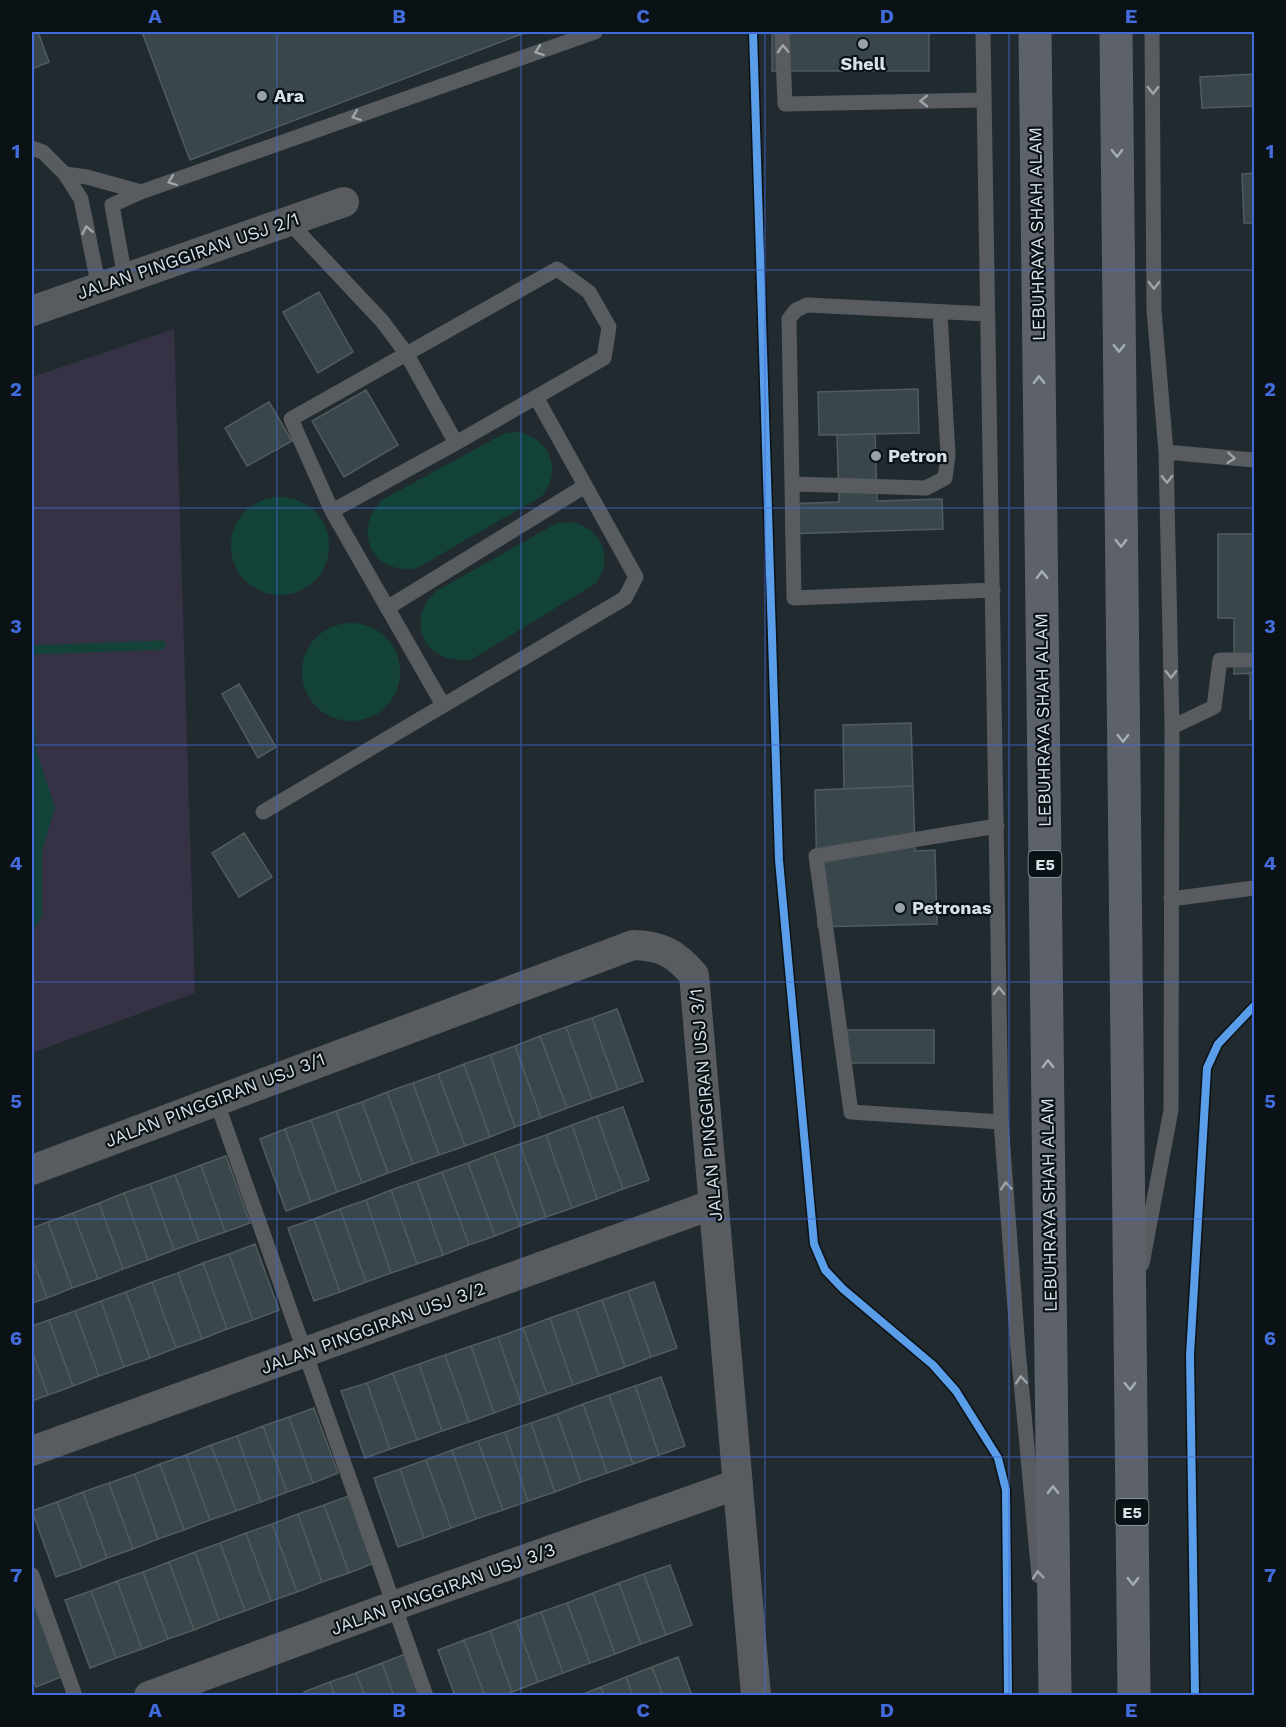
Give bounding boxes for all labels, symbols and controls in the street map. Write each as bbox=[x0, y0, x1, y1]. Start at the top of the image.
text: A bbox=[148, 4, 162, 28]
text: B bbox=[392, 4, 406, 28]
text: C bbox=[636, 4, 650, 28]
text: D bbox=[880, 4, 894, 28]
text: E bbox=[1125, 4, 1137, 28]
marker: Shell bbox=[856, 37, 870, 51]
one-way arrow bbox=[534, 44, 545, 57]
one-way arrow bbox=[776, 44, 789, 53]
place label: Shell bbox=[841, 53, 886, 74]
place label: Ara bbox=[274, 85, 305, 106]
one-way arrow bbox=[1147, 85, 1159, 94]
marker: Ara bbox=[255, 89, 269, 103]
one-way arrow bbox=[920, 95, 929, 107]
one-way arrow bbox=[351, 109, 361, 122]
street label: LEBUHRAYA SHAH ALAM bbox=[1024, 127, 1049, 341]
text: 1 bbox=[12, 139, 20, 163]
text: 1 bbox=[1266, 139, 1274, 163]
one-way arrow bbox=[1111, 148, 1123, 157]
one-way arrow bbox=[167, 174, 178, 187]
street label: JALAN PINGGIRAN USJ 2/1 bbox=[74, 208, 302, 304]
one-way arrow bbox=[81, 226, 94, 236]
one-way arrow bbox=[1148, 280, 1160, 289]
one-way arrow bbox=[1113, 343, 1125, 352]
one-way arrow bbox=[1033, 376, 1045, 385]
text: 2 bbox=[10, 377, 22, 401]
text: 2 bbox=[1264, 377, 1276, 401]
place label: Petron bbox=[888, 445, 948, 466]
marker: Petron bbox=[869, 449, 883, 463]
one-way arrow bbox=[1227, 451, 1236, 464]
one-way arrow bbox=[1161, 475, 1173, 484]
one-way arrow bbox=[1115, 538, 1127, 547]
one-way arrow bbox=[1035, 571, 1048, 580]
street label: LEBUHRAYA SHAH ALAM bbox=[1030, 613, 1055, 827]
text: 3 bbox=[10, 614, 22, 638]
text: 3 bbox=[1264, 614, 1276, 638]
one-way arrow bbox=[1165, 670, 1177, 679]
one-way arrow bbox=[1117, 733, 1130, 742]
text: 4 bbox=[10, 851, 23, 875]
road number: E5 bbox=[1028, 851, 1062, 877]
text: 4 bbox=[1264, 851, 1277, 875]
place label: Petronas bbox=[912, 897, 992, 918]
marker: Petronas bbox=[893, 901, 907, 915]
one-way arrow bbox=[993, 987, 1005, 996]
street label: JALAN PINGGIRAN USJ 3/1 bbox=[685, 988, 726, 1222]
street label: JALAN PINGGIRAN USJ 3/1 bbox=[102, 1048, 328, 1151]
one-way arrow bbox=[1041, 1060, 1054, 1069]
text: 5 bbox=[10, 1089, 22, 1113]
text: 5 bbox=[1264, 1089, 1276, 1113]
street label: LEBUHRAYA SHAH ALAM bbox=[1036, 1098, 1061, 1312]
one-way arrow bbox=[999, 1181, 1012, 1190]
street label: JALAN PINGGIRAN USJ 3/2 bbox=[258, 1277, 488, 1378]
text: 6 bbox=[10, 1326, 22, 1350]
text: 6 bbox=[1264, 1326, 1276, 1350]
one-way arrow bbox=[1015, 1376, 1028, 1385]
one-way arrow bbox=[1124, 1382, 1137, 1391]
one-way arrow bbox=[1047, 1486, 1059, 1495]
road number: E5 bbox=[1116, 1499, 1148, 1525]
street label: JALAN PINGGIRAN USJ 3/3 bbox=[328, 1538, 558, 1639]
text: 7 bbox=[10, 1563, 22, 1587]
text: 7 bbox=[1264, 1563, 1276, 1587]
one-way arrow bbox=[1032, 1570, 1045, 1579]
one-way arrow bbox=[1126, 1577, 1139, 1586]
text: A bbox=[148, 1698, 162, 1722]
text: B bbox=[392, 1698, 406, 1722]
text: C bbox=[636, 1698, 650, 1722]
text: D bbox=[880, 1698, 894, 1722]
text: E bbox=[1125, 1698, 1137, 1722]

